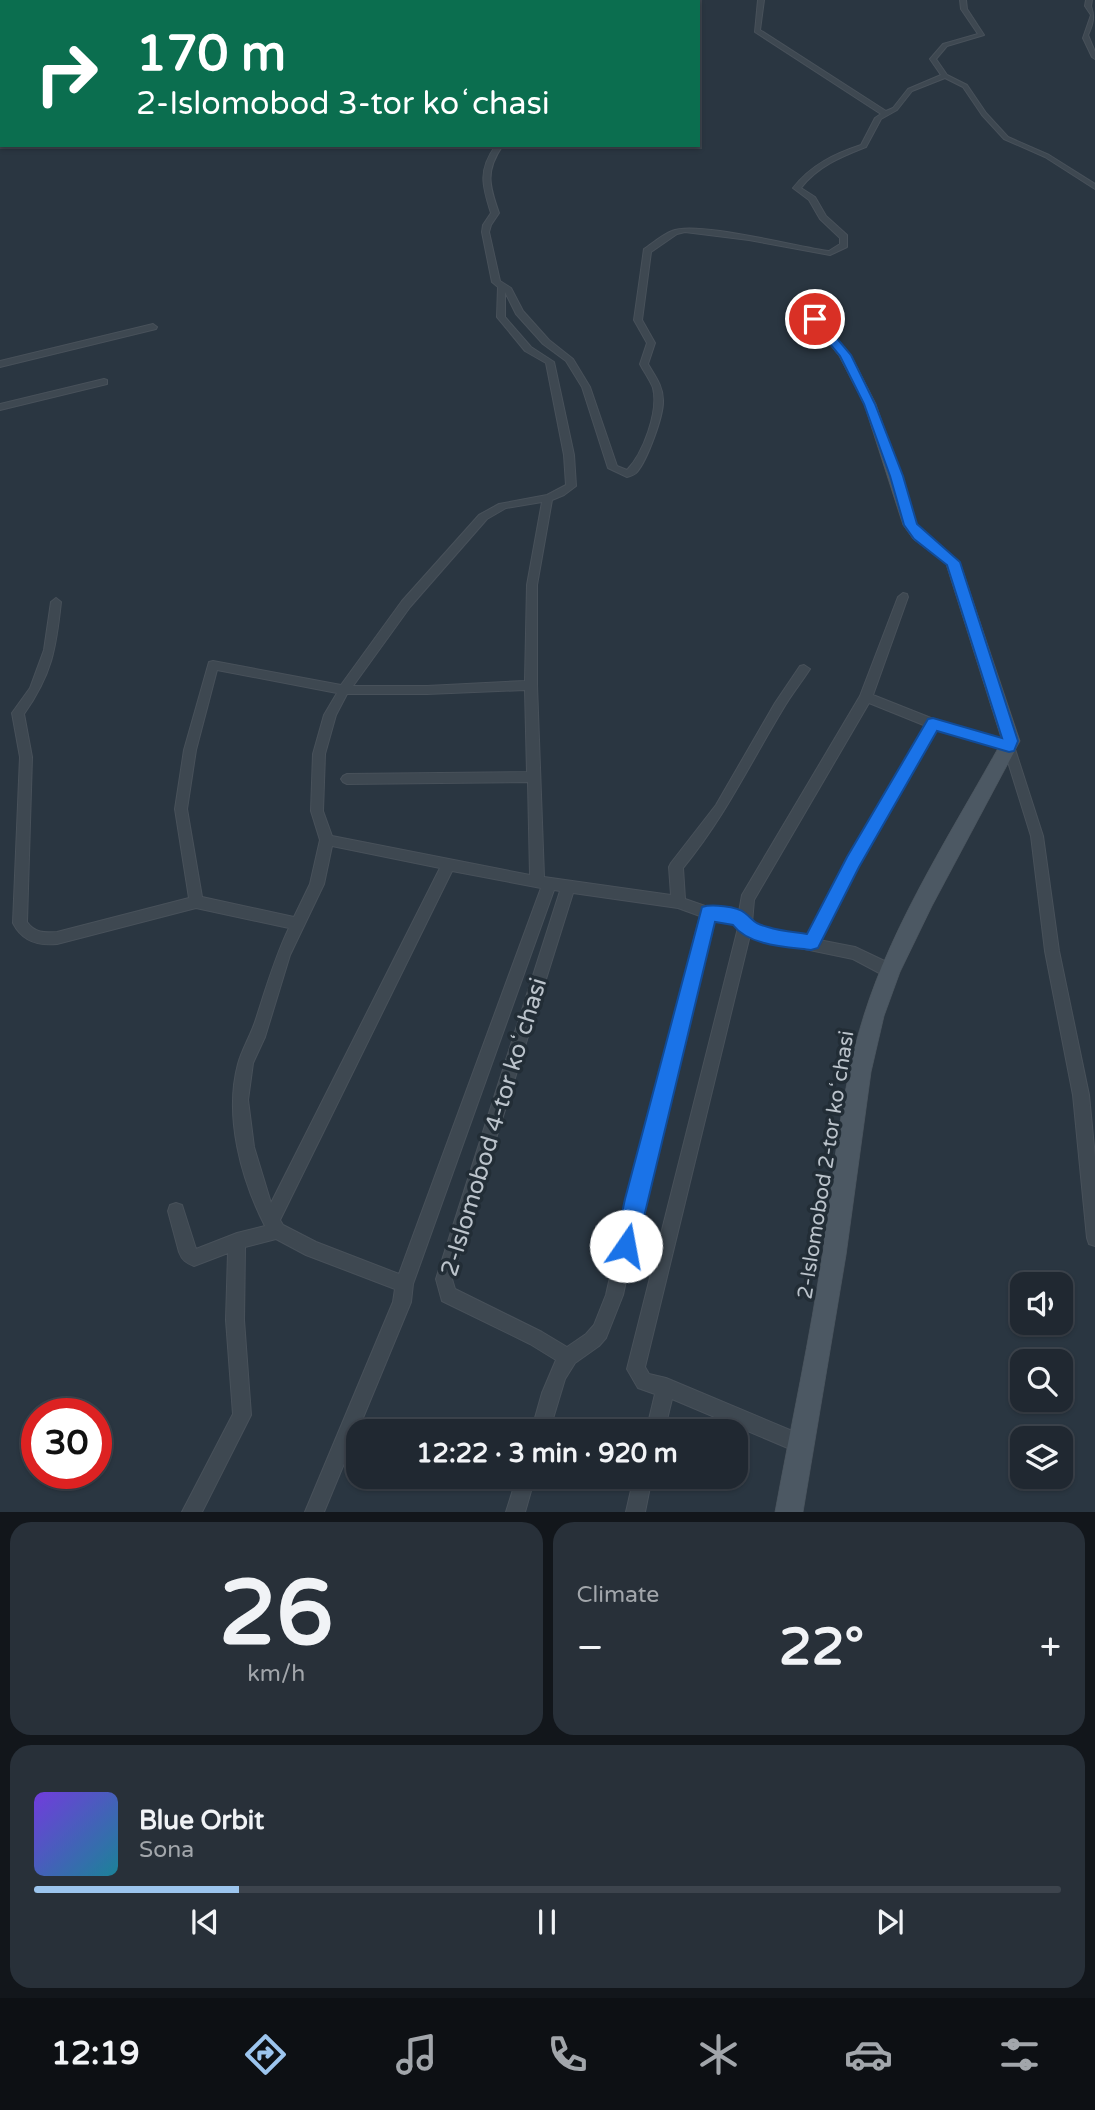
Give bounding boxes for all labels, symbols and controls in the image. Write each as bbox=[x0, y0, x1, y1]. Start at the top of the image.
text: 170 m bbox=[136, 25, 286, 84]
icon: right bbox=[21, 28, 112, 119]
text: 2-Islomobod 3-tor koʻchasi bbox=[136, 85, 550, 123]
pin bbox=[785, 289, 845, 349]
icon: arrive bbox=[796, 300, 834, 338]
street label: 2-Islomobod 4-tor koʻchasi bbox=[435, 974, 553, 1280]
street label: 2-Islomobod 2-tor koʻchasi bbox=[792, 1029, 860, 1301]
position arrow bbox=[589, 1209, 663, 1283]
map controls bbox=[1010, 1272, 1073, 1489]
button: sound bbox=[1010, 1272, 1073, 1335]
button: search bbox=[1010, 1349, 1073, 1412]
speed limit sign: 30 bbox=[21, 1398, 112, 1489]
button: layers bbox=[1010, 1426, 1073, 1489]
text: 12:22 · 3 min · 920 m bbox=[416, 1438, 678, 1469]
text: 26 bbox=[219, 1559, 333, 1669]
text: Climate bbox=[577, 1581, 659, 1609]
text: 22° bbox=[779, 1616, 864, 1679]
text: − bbox=[577, 1625, 604, 1671]
text: + bbox=[1040, 1625, 1061, 1671]
text: km/h bbox=[247, 1660, 305, 1688]
text: Blue Orbit bbox=[139, 1805, 264, 1836]
text: Sona bbox=[139, 1836, 194, 1864]
icon: previous bbox=[186, 1903, 224, 1941]
icon: pause bbox=[528, 1903, 566, 1941]
icon: next bbox=[871, 1903, 909, 1941]
icon: directions bbox=[241, 2030, 290, 2079]
icon: music bbox=[392, 2030, 441, 2079]
icon: phone bbox=[543, 2030, 592, 2079]
icon: climate bbox=[694, 2030, 743, 2079]
icon: car bbox=[844, 2030, 893, 2079]
icon: filters bbox=[995, 2030, 1044, 2079]
text: 12:19 bbox=[51, 2035, 140, 2073]

